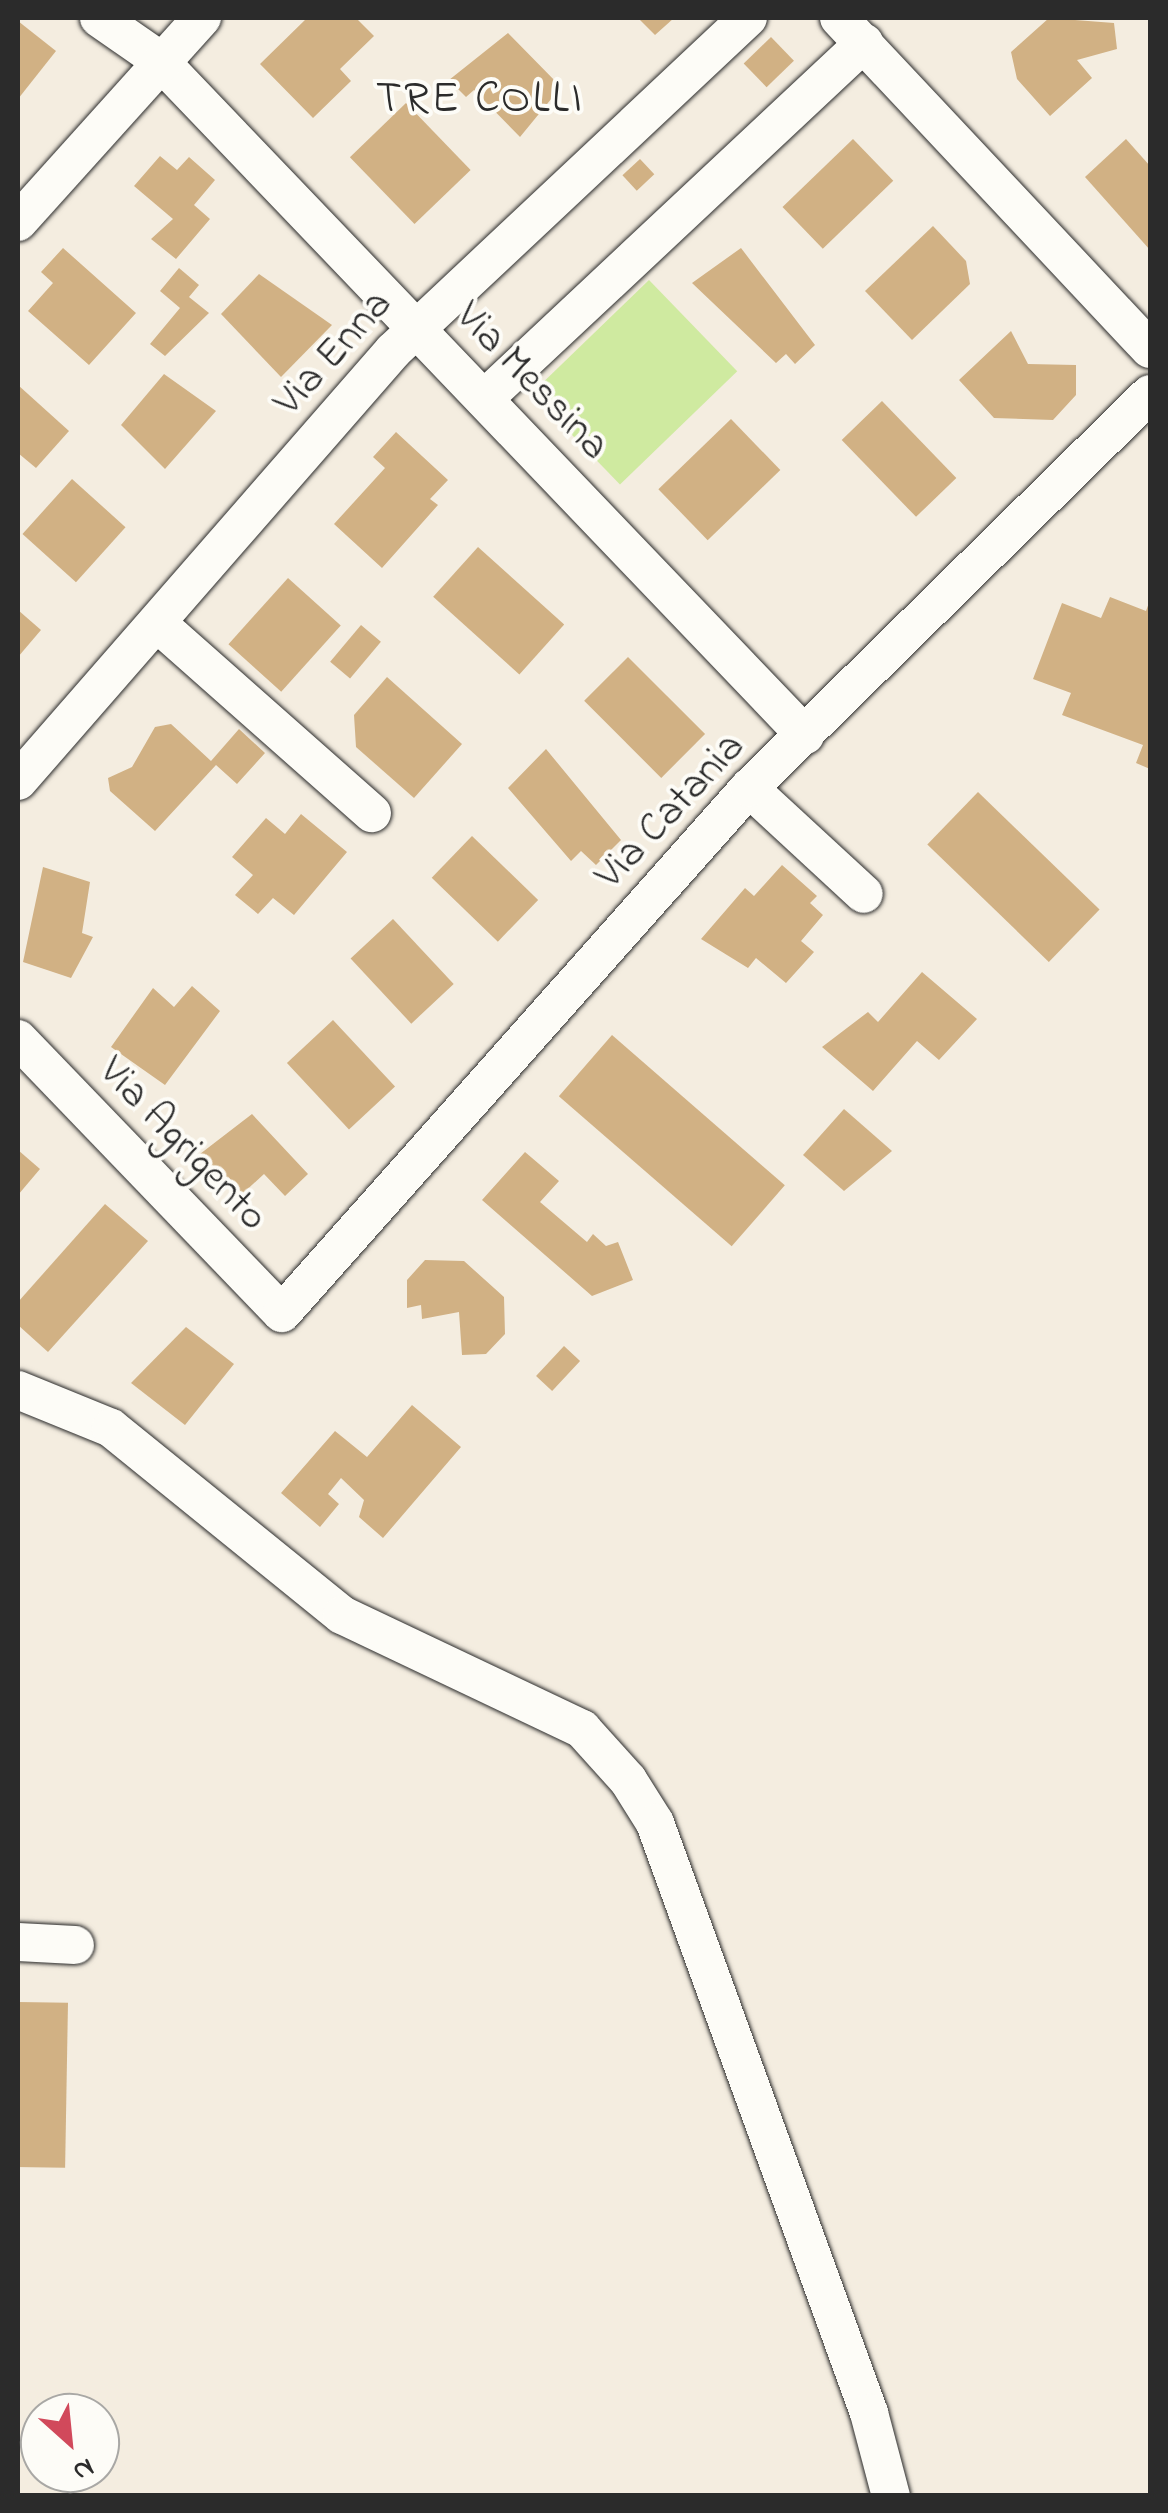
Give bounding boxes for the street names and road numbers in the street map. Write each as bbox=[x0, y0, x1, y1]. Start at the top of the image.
street label: Via Enna bbox=[264, 281, 404, 427]
street label: Via Messina bbox=[443, 292, 619, 472]
street label: Via Catania bbox=[586, 723, 756, 901]
street label: Via Agrigento bbox=[87, 1048, 277, 1242]

